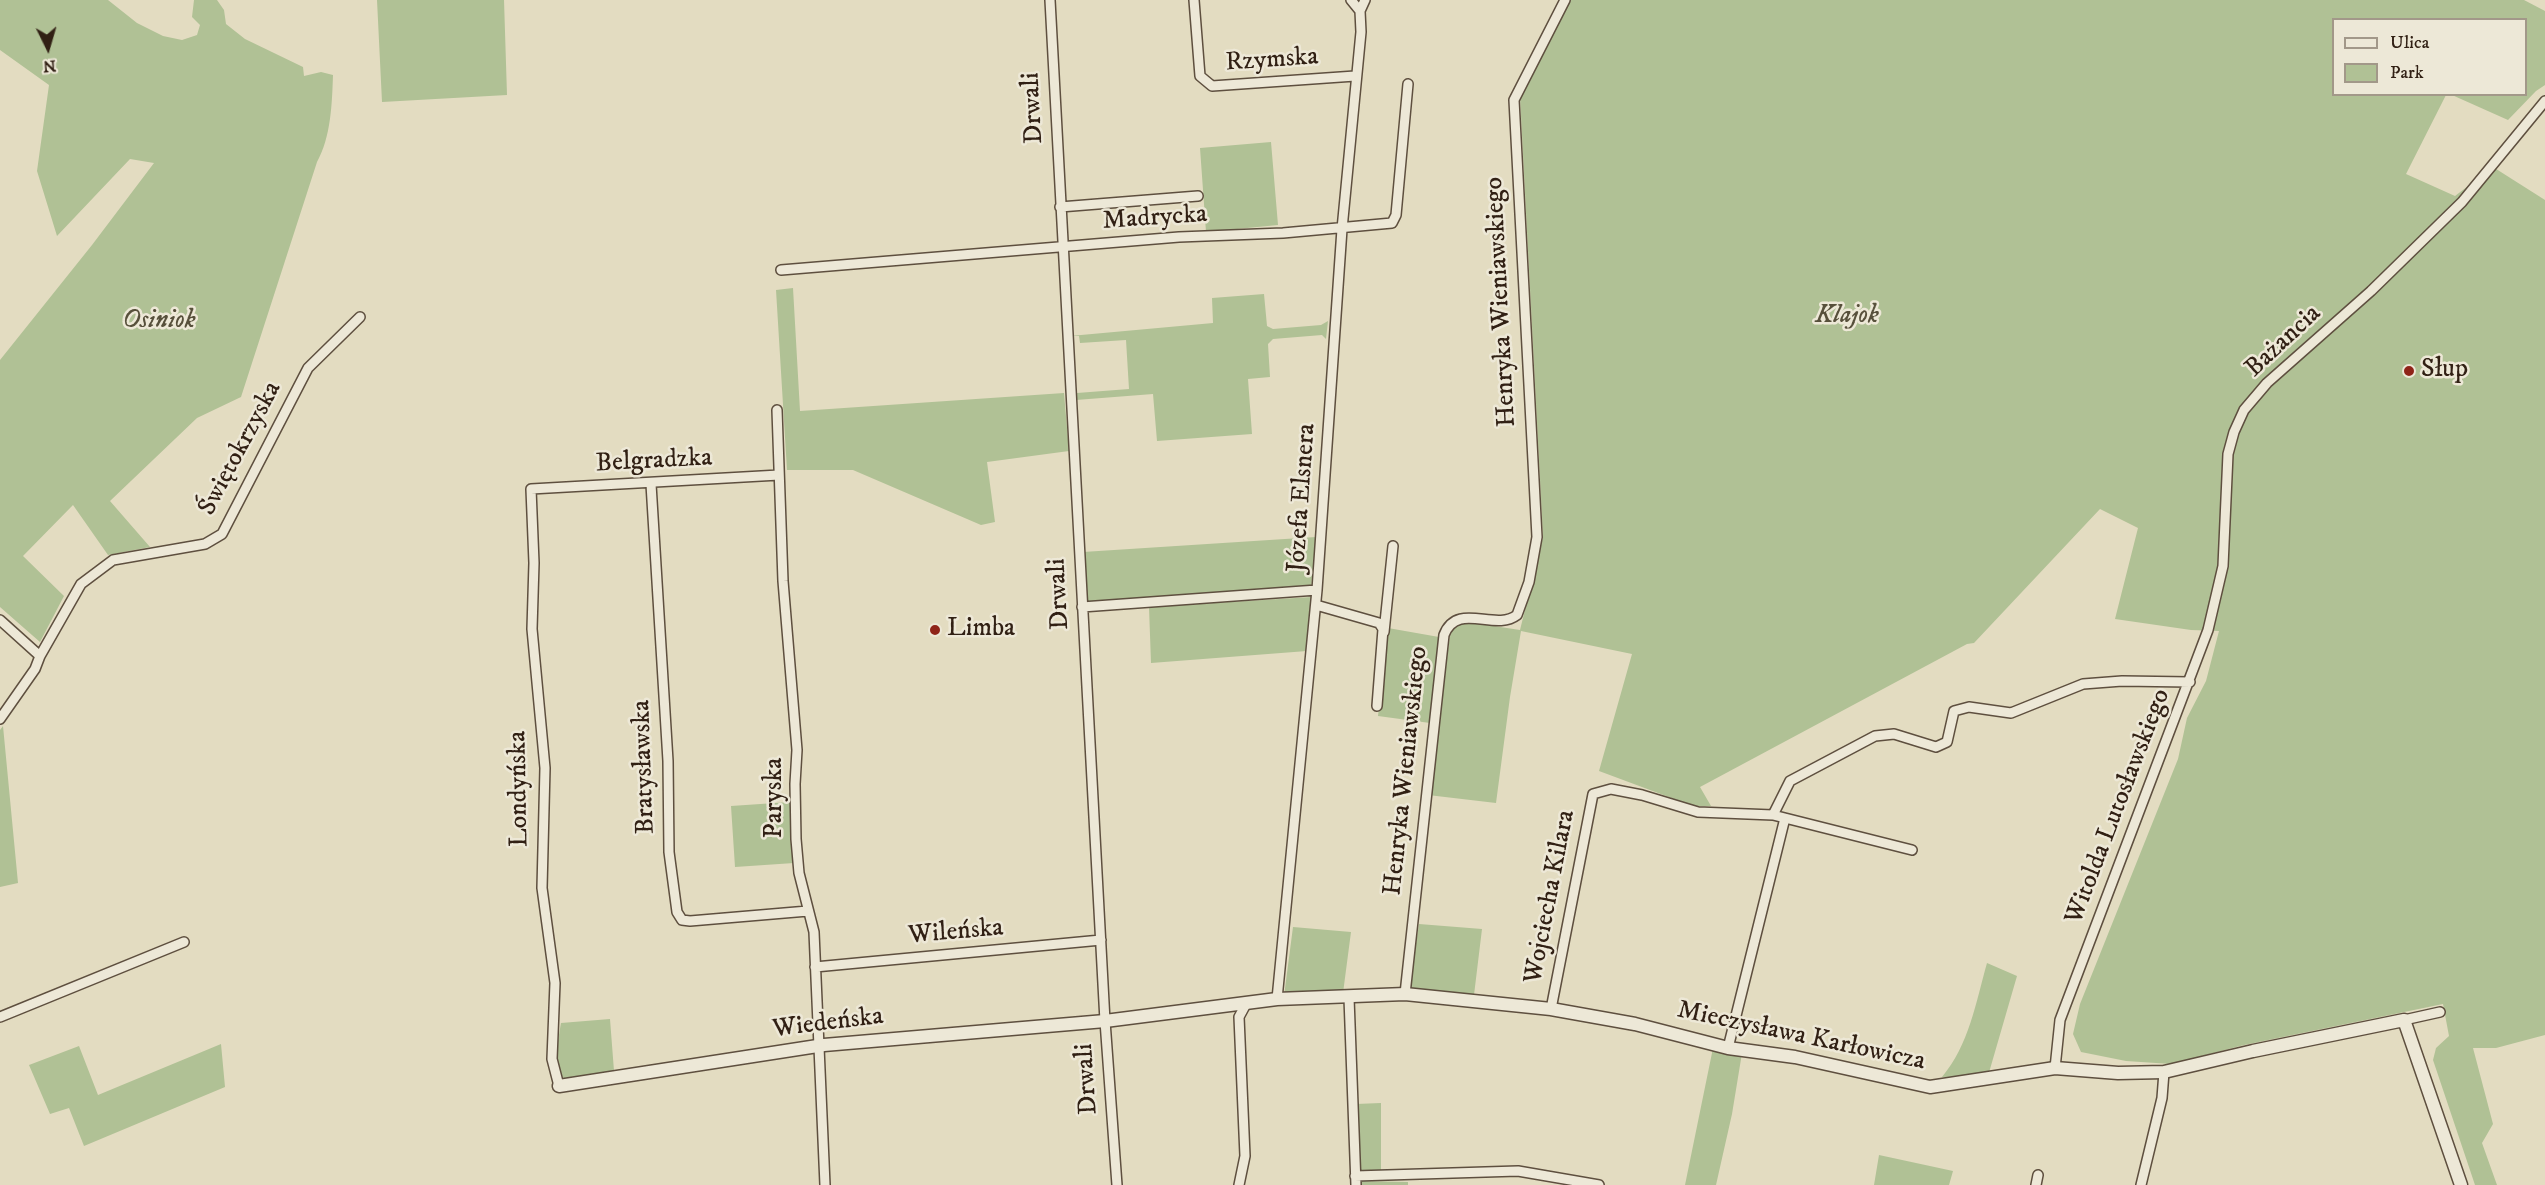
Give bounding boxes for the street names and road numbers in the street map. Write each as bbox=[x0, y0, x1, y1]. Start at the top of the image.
street label: Rzymska bbox=[1225, 42, 1319, 80]
street label: Drwali bbox=[1017, 72, 1051, 144]
street label: Henryka Wieniawskiego bbox=[1480, 176, 1524, 428]
street label: Madrycka bbox=[1102, 200, 1208, 238]
street label: Bażancia bbox=[2240, 299, 2328, 385]
street label: Świętokrzyska bbox=[193, 377, 289, 521]
street label: Józefa Elsnera bbox=[1282, 422, 1324, 574]
street label: Belgradzka bbox=[595, 443, 713, 481]
street label: Drwali bbox=[1043, 558, 1077, 630]
street label: Henryka Wieniawskiego bbox=[1378, 645, 1436, 897]
street label: Witolda Lutosławskiego bbox=[2060, 685, 2178, 929]
street label: Bratysławska bbox=[627, 699, 663, 835]
street label: Londyńska bbox=[503, 731, 537, 847]
street label: Paryska bbox=[760, 758, 792, 838]
street label: Wojciecha Kilara bbox=[1519, 808, 1583, 986]
street label: Wileńska bbox=[907, 913, 1005, 953]
street label: Mieczysława Karłowicza bbox=[1674, 995, 1928, 1079]
street label: Wiedeńska bbox=[771, 1002, 885, 1046]
street label: Drwali bbox=[1070, 1042, 1106, 1116]

